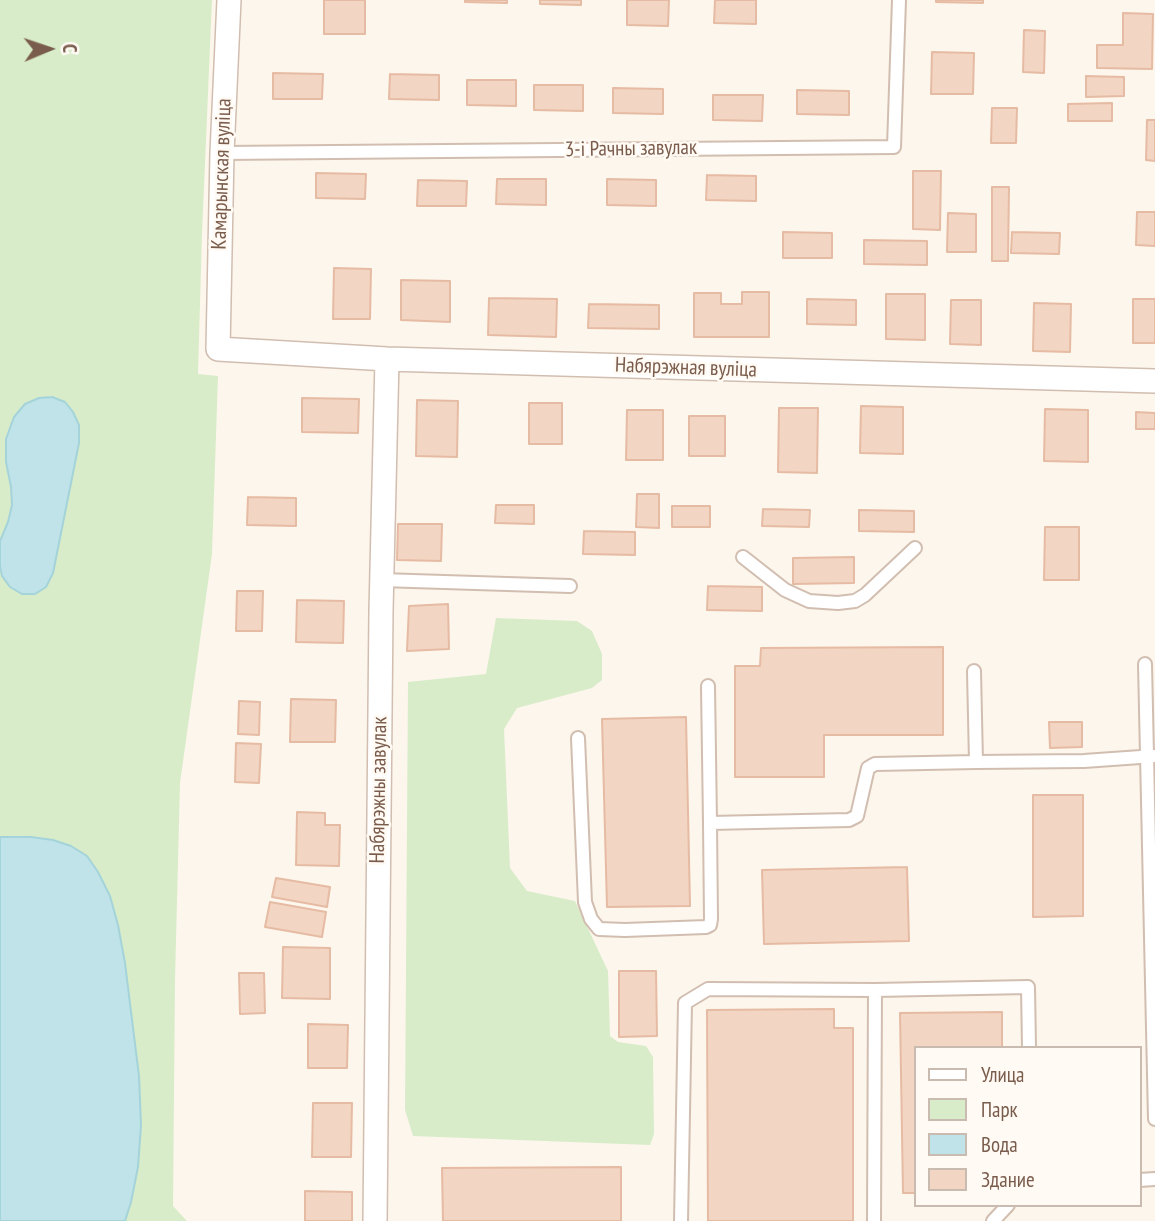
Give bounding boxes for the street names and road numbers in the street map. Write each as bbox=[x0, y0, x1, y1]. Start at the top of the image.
street label: Камарынская вуліца bbox=[207, 98, 237, 250]
street label: 3-і Рачны завулак bbox=[565, 135, 697, 163]
street label: Набярэжная вуліца bbox=[615, 353, 757, 383]
street label: Набярэжны завулак bbox=[365, 716, 393, 864]

